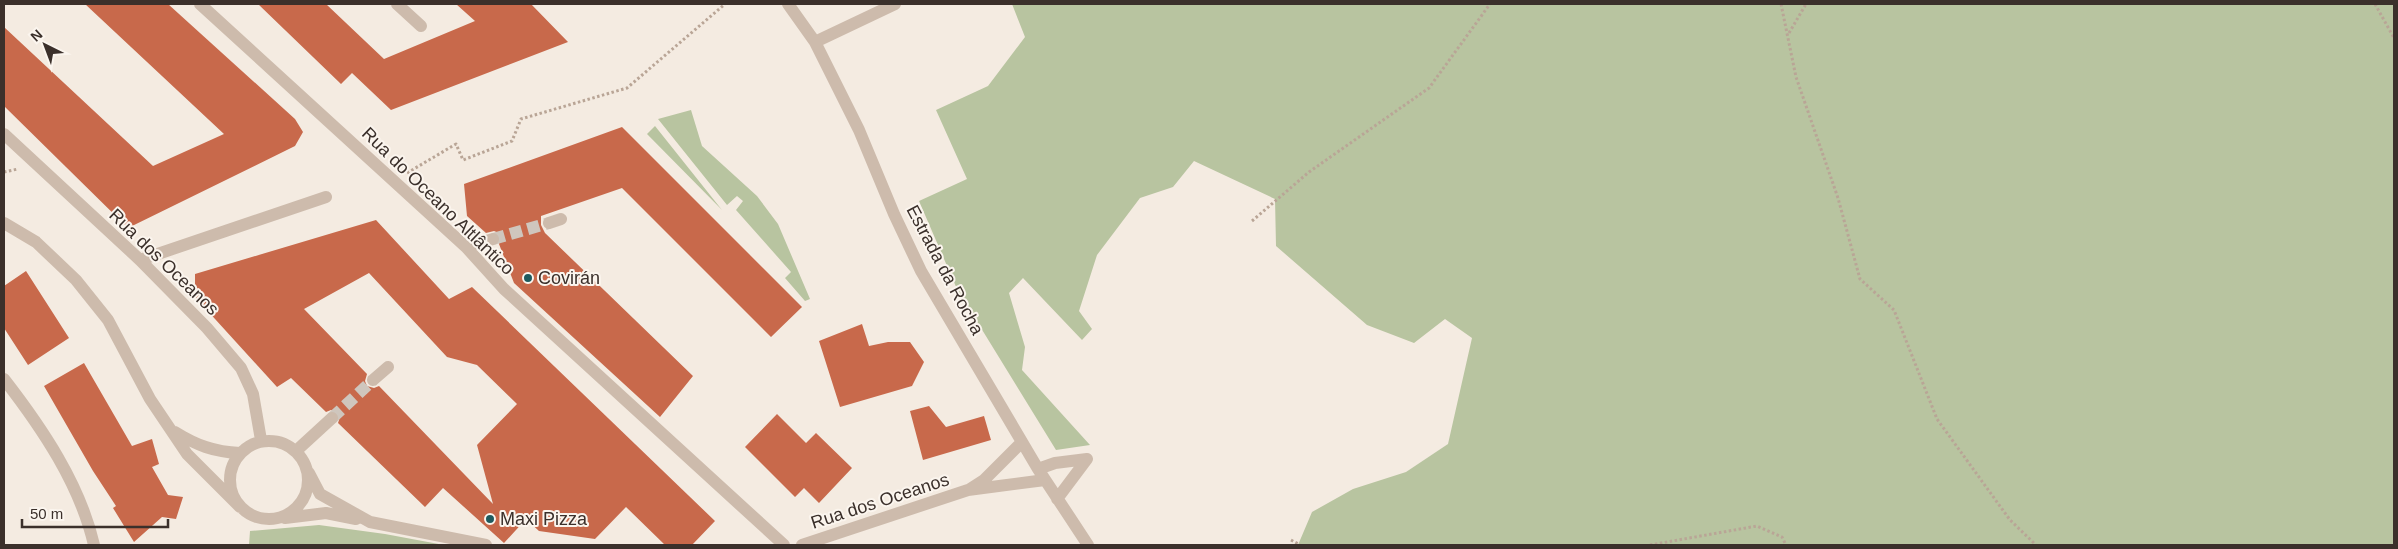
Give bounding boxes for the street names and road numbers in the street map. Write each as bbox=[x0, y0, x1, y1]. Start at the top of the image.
street label: Rua do Oceano Altlântico bbox=[358, 123, 518, 279]
street label: Estrada da Rocha bbox=[902, 202, 988, 339]
street label: Rua dos Oceanos bbox=[105, 205, 223, 319]
street label: Rua dos Oceanos bbox=[808, 469, 952, 533]

